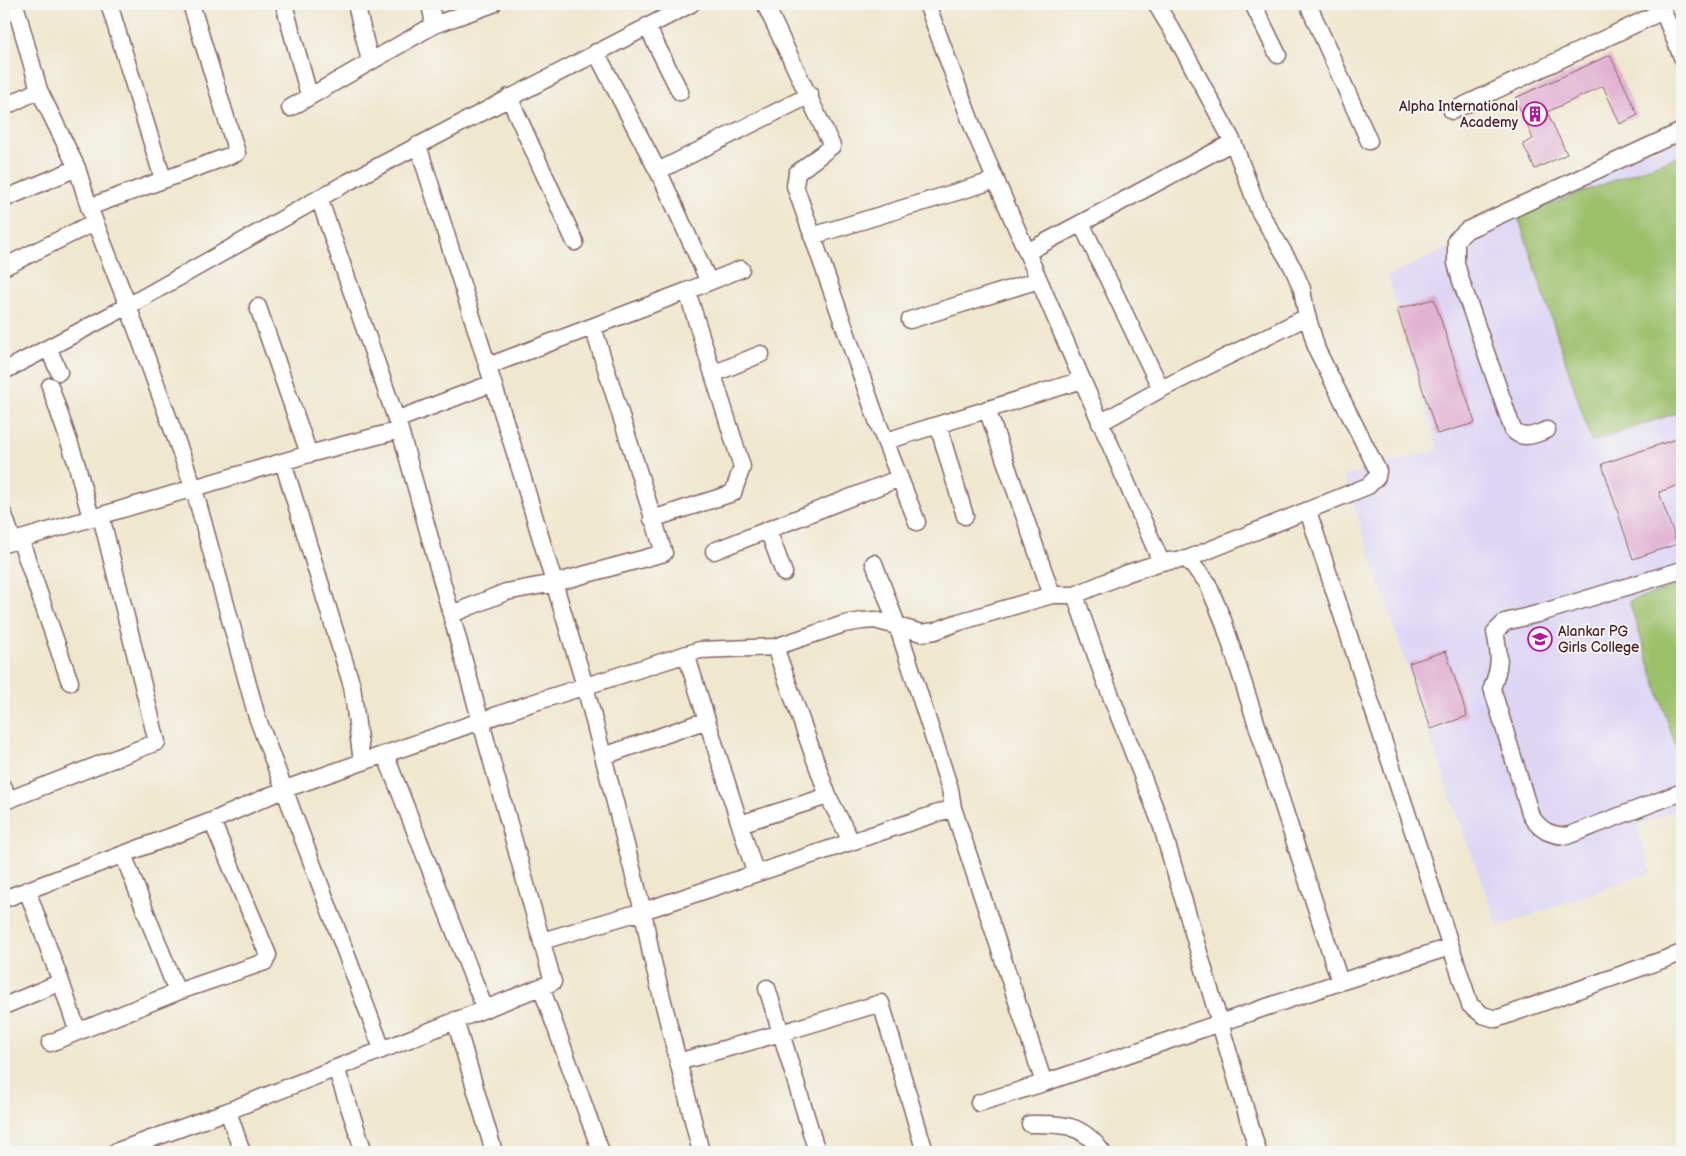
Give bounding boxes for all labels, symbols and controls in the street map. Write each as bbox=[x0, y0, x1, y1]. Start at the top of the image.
place label: Alpha International Academy bbox=[1399, 98, 1519, 131]
building icon: Alpha International Academy bbox=[1522, 101, 1548, 127]
place label: Alankar PG Girls College bbox=[1558, 623, 1639, 656]
school or university icon: Alankar PG Girls College bbox=[1527, 626, 1553, 652]

